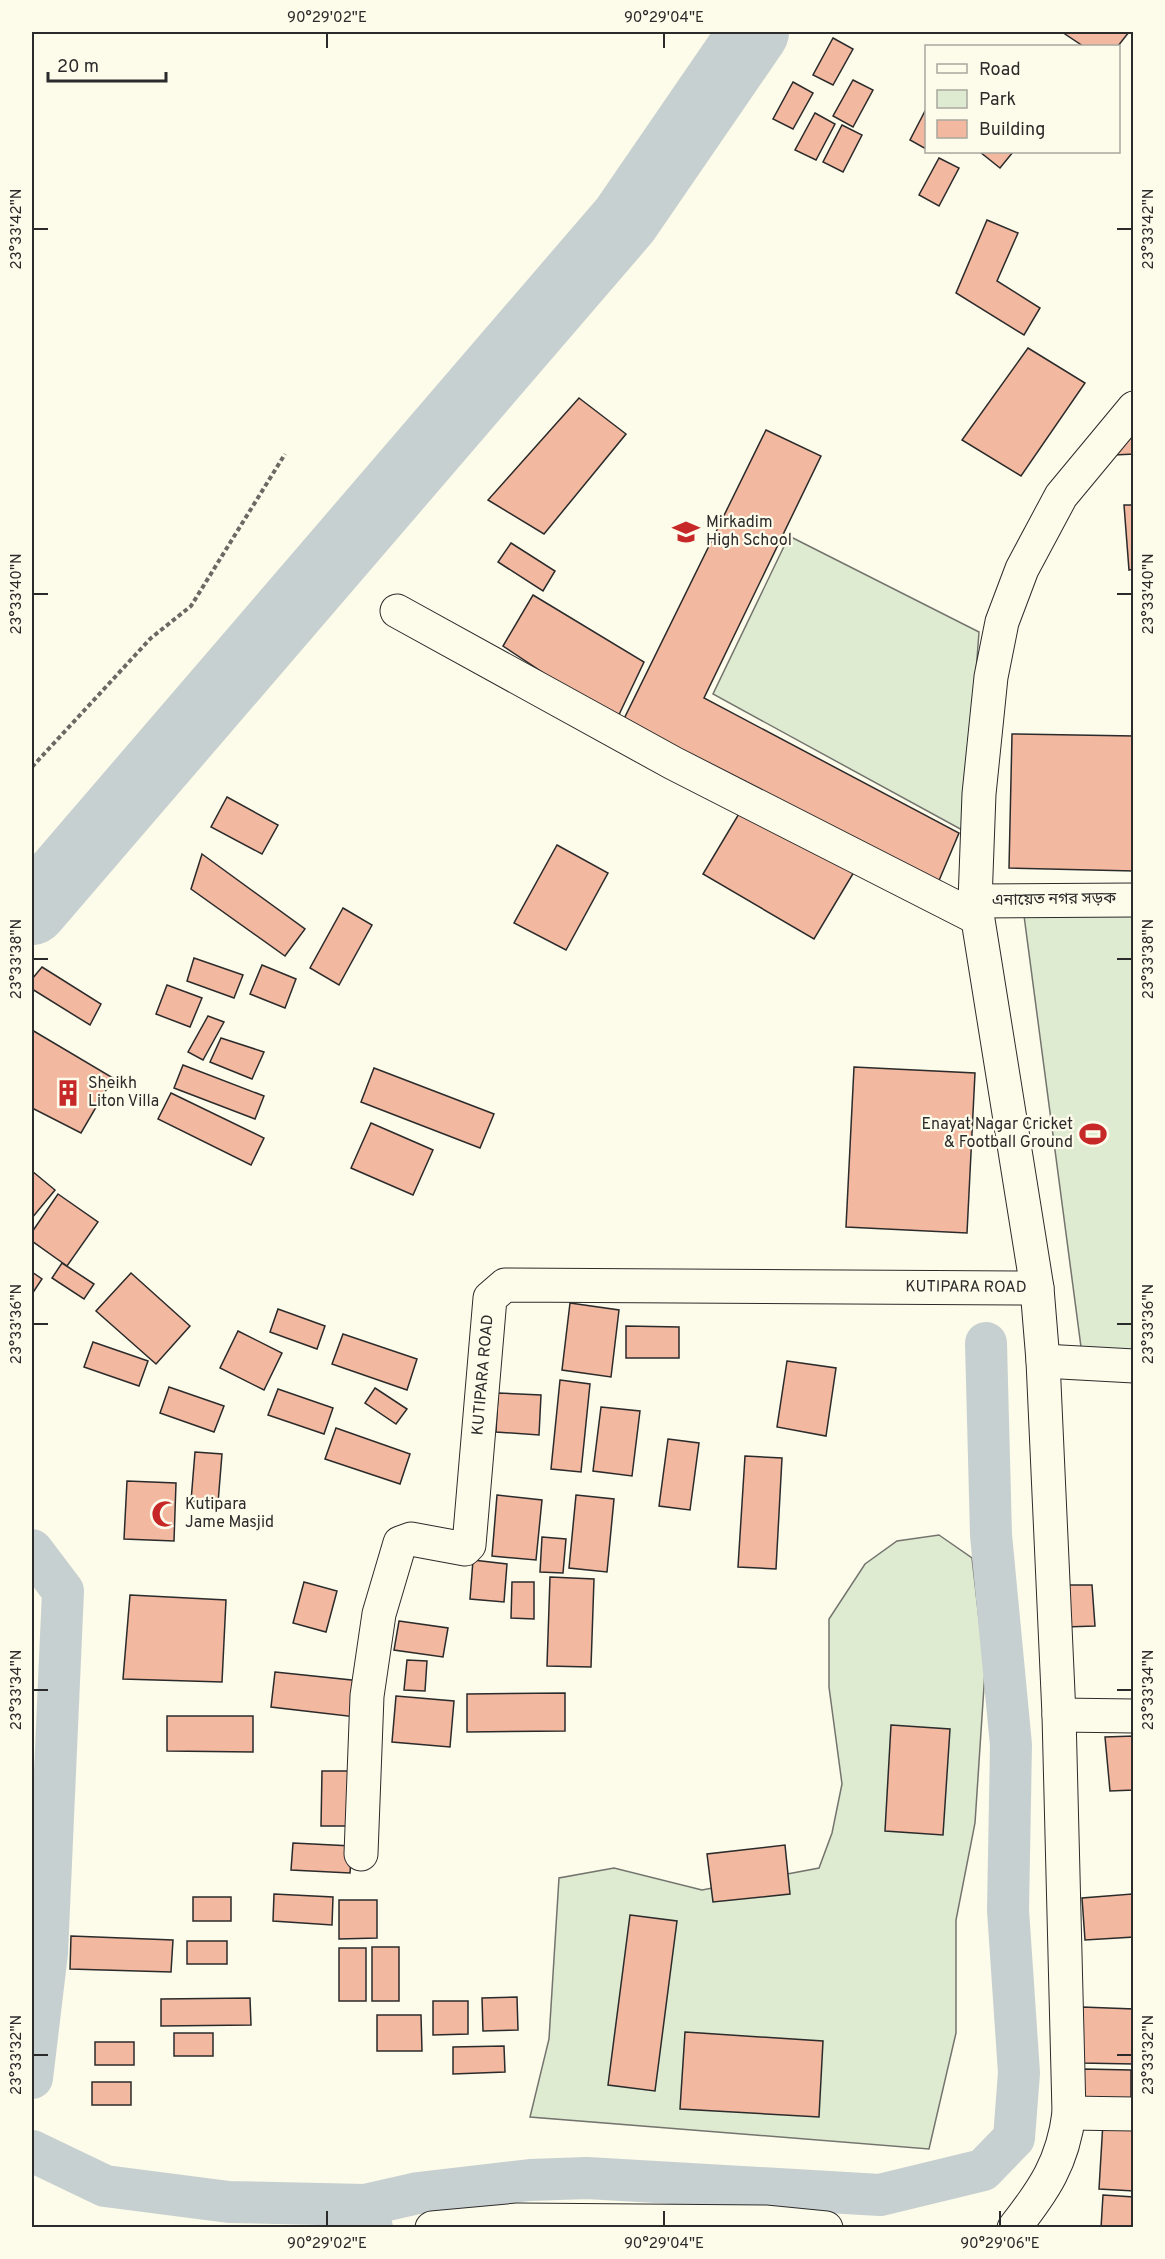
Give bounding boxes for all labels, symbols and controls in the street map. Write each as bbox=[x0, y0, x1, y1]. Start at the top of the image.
text: 90°29'02"E bbox=[287, 9, 367, 28]
text: 90°29'04"E bbox=[624, 9, 704, 28]
scale bar bbox=[48, 45, 166, 83]
legend bbox=[925, 45, 1120, 153]
text: 20 m bbox=[57, 56, 99, 79]
text: Road bbox=[979, 59, 1021, 82]
text: Park bbox=[979, 89, 1016, 112]
text: Building bbox=[979, 119, 1045, 142]
text: 23°33'42"N bbox=[8, 189, 27, 269]
text: 23°33'42"N bbox=[1140, 189, 1159, 269]
place label: Mirkadim High School bbox=[706, 513, 792, 551]
school or university icon: Mirkadim High School bbox=[671, 517, 701, 547]
text: 23°33'40"N bbox=[8, 553, 27, 635]
text: 23°33'40"N bbox=[1140, 553, 1159, 635]
street label: এনায়েত নগর সড়ক bbox=[992, 889, 1117, 911]
text: 23°33'38"N bbox=[8, 919, 27, 999]
text: 23°33'38"N bbox=[1140, 919, 1159, 999]
place label: Sheikh Liton Villa bbox=[88, 1074, 159, 1112]
building icon: Sheikh Liton Villa bbox=[53, 1078, 83, 1108]
place label: Enayat Nagar Cricket & Football Ground bbox=[922, 1115, 1073, 1153]
sports icon: Enayat Nagar Cricket & Football Ground bbox=[1078, 1119, 1108, 1149]
street label: KUTIPARA ROAD bbox=[905, 1277, 1027, 1298]
text: 23°33'36"N bbox=[8, 1284, 27, 1364]
text: 23°33'36"N bbox=[1140, 1284, 1159, 1364]
street label: KUTIPARA ROAD bbox=[468, 1314, 499, 1436]
place label: Kutipara Jame Masjid bbox=[185, 1495, 274, 1533]
mosque icon: Kutipara Jame Masjid bbox=[150, 1499, 180, 1529]
text: 23°33'34"N bbox=[8, 1650, 27, 1730]
text: 23°33'34"N bbox=[1140, 1650, 1159, 1730]
text: 23°33'32"N bbox=[8, 2015, 27, 2095]
text: 23°33'32"N bbox=[1140, 2015, 1159, 2095]
text: 90°29'02"E bbox=[287, 2235, 367, 2254]
text: 90°29'04"E bbox=[624, 2235, 704, 2254]
text: 90°29'06"E bbox=[960, 2235, 1040, 2254]

